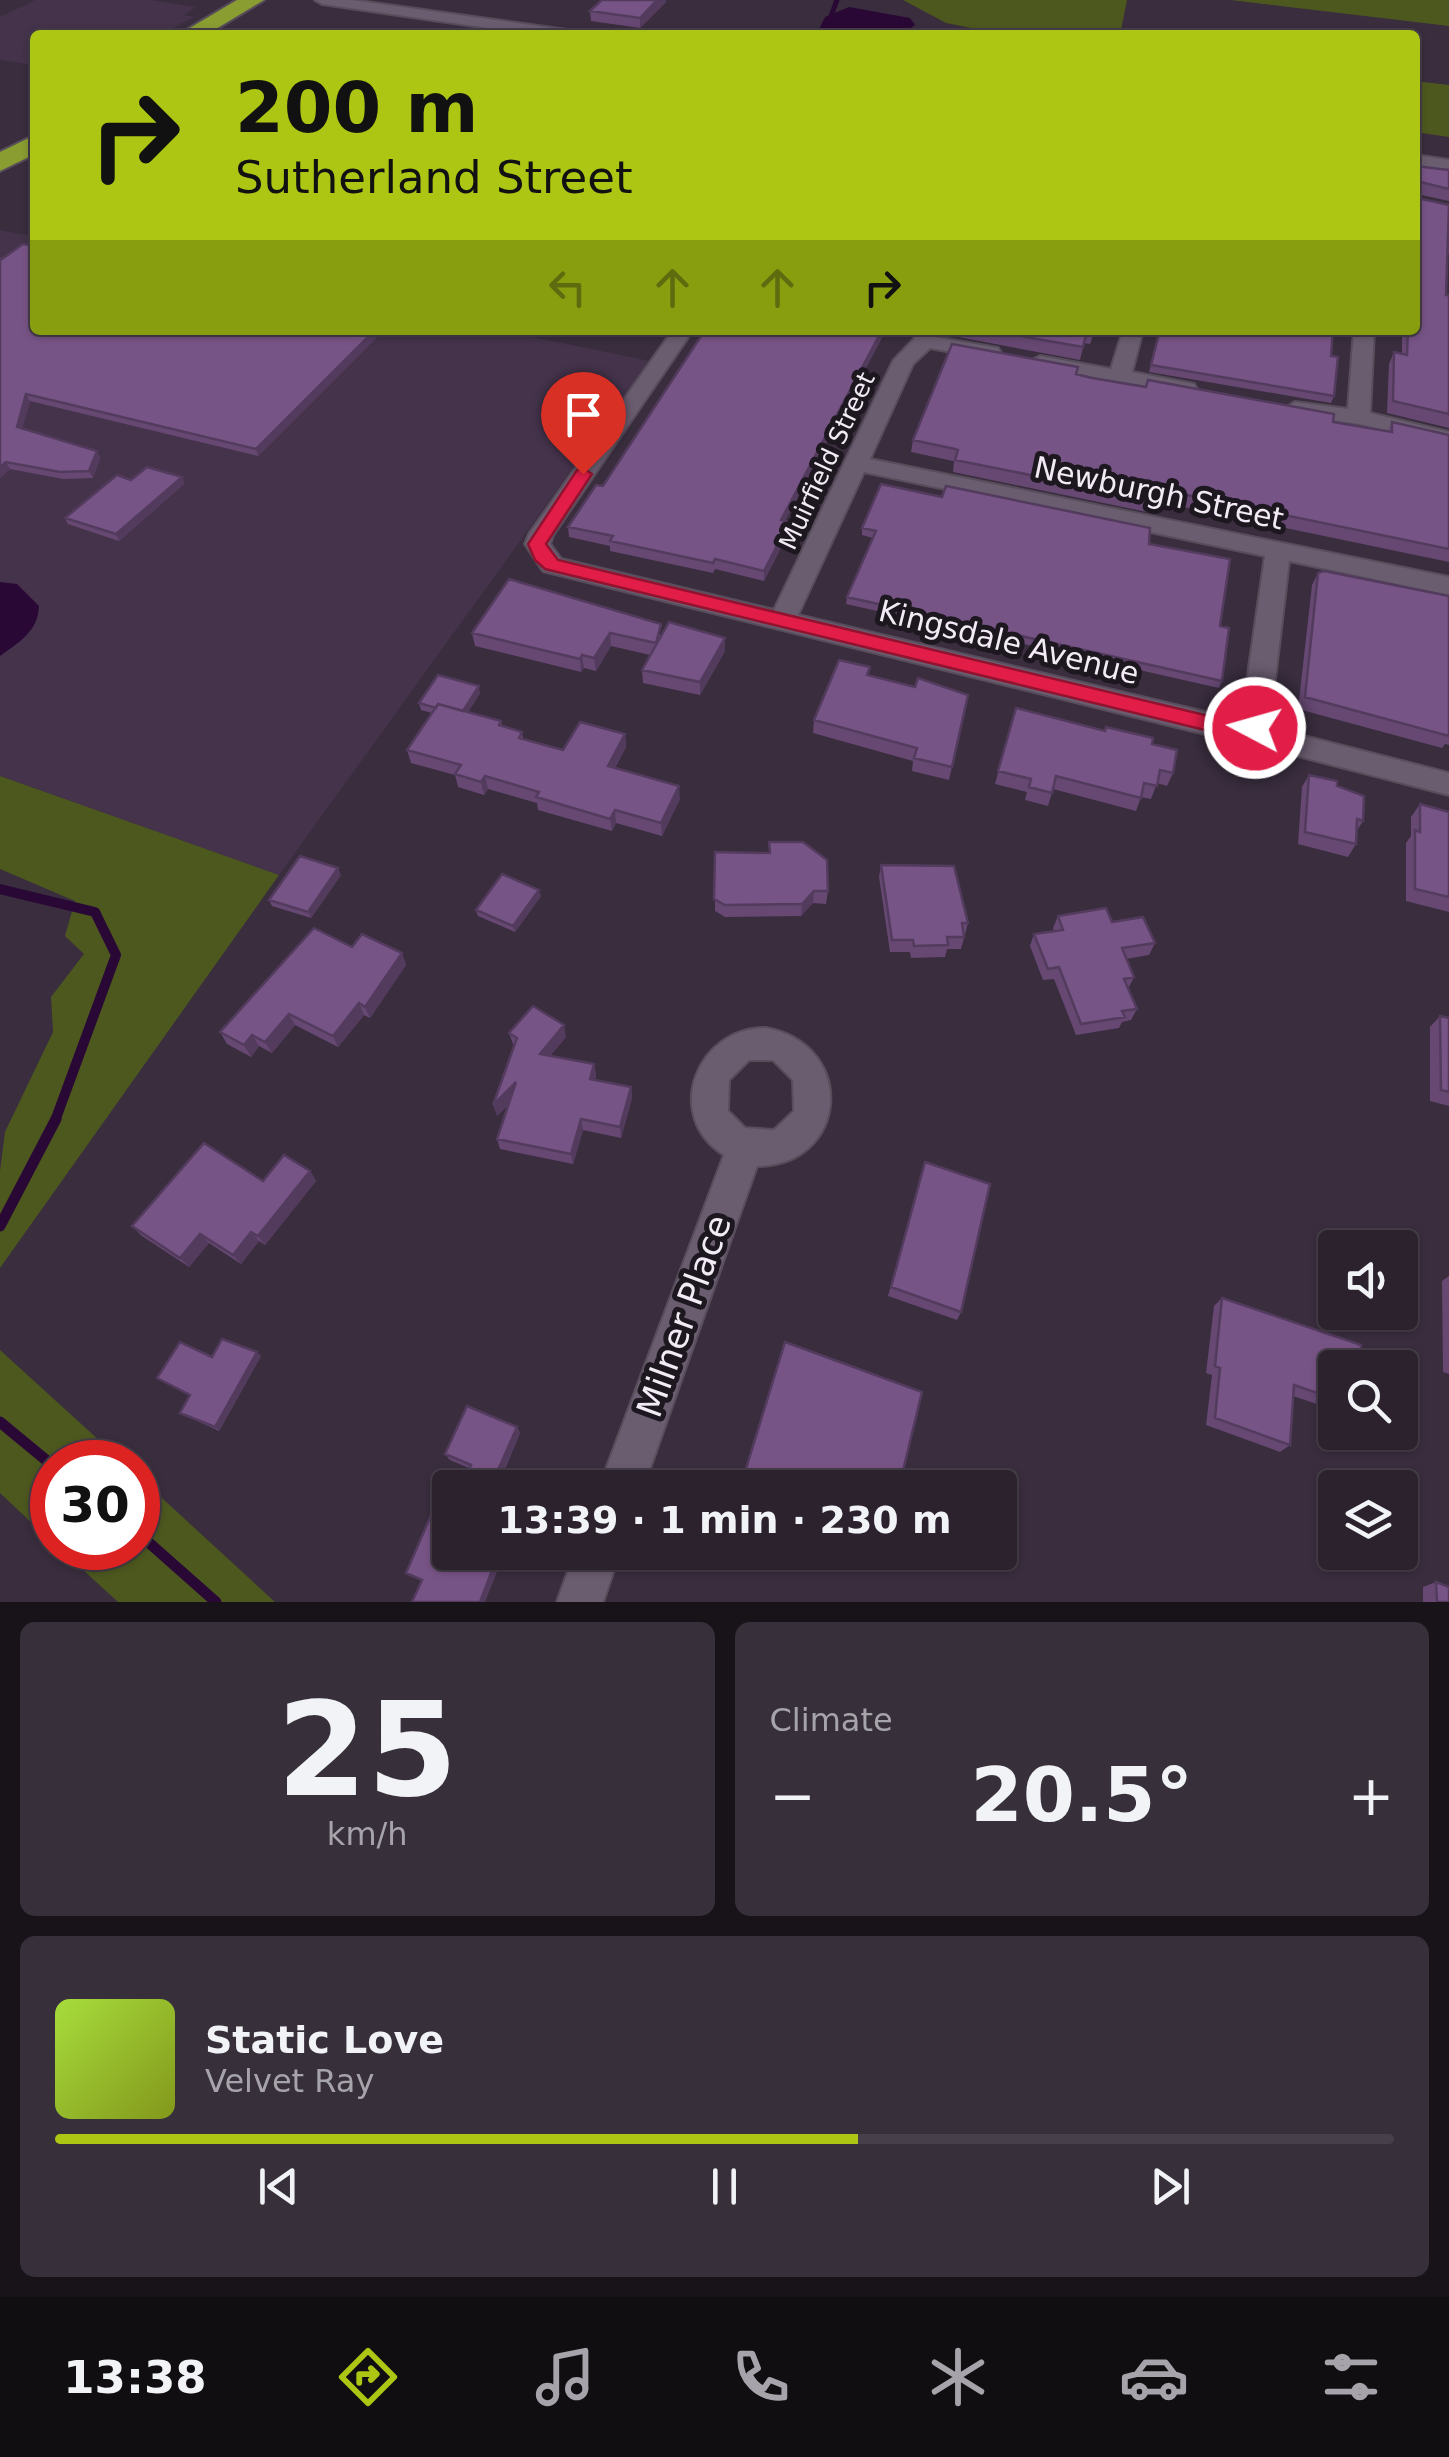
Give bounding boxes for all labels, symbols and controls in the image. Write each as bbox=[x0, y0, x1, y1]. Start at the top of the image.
text: 200 m bbox=[235, 67, 478, 149]
icon: right bbox=[70, 70, 200, 200]
text: Sutherland Street bbox=[235, 151, 633, 204]
icon: left bbox=[540, 260, 595, 315]
icon: ahead bbox=[645, 260, 700, 315]
icon: ahead bbox=[750, 260, 805, 315]
icon: right bbox=[855, 260, 910, 315]
street label: Muirfield Street bbox=[773, 367, 881, 554]
pin bbox=[541, 372, 626, 475]
icon: arrive bbox=[556, 387, 611, 442]
street label: Newburgh Street bbox=[1031, 449, 1287, 537]
street label: Kingsdale Avenue bbox=[875, 593, 1143, 691]
position arrow bbox=[1203, 676, 1307, 780]
street label: Milner Place bbox=[629, 1210, 739, 1422]
map controls bbox=[1318, 1230, 1418, 1570]
button: sound bbox=[1318, 1230, 1418, 1330]
button: search bbox=[1318, 1350, 1418, 1450]
speed limit sign: 30 bbox=[30, 1440, 160, 1570]
button: layers bbox=[1318, 1470, 1418, 1570]
text: 13:39 · 1 min · 230 m bbox=[497, 1498, 952, 1542]
text: 25 bbox=[277, 1674, 458, 1826]
text: Climate bbox=[770, 1701, 893, 1739]
text: 20.5° bbox=[970, 1751, 1193, 1839]
text: − bbox=[770, 1764, 816, 1828]
text: + bbox=[1348, 1764, 1394, 1828]
text: km/h bbox=[327, 1815, 408, 1853]
text: Static Love bbox=[205, 2018, 444, 2062]
text: Velvet Ray bbox=[205, 2062, 374, 2100]
icon: previous bbox=[251, 2159, 306, 2214]
icon: pause bbox=[697, 2159, 752, 2214]
icon: next bbox=[1143, 2159, 1198, 2214]
icon: directions bbox=[333, 2342, 403, 2412]
icon: music bbox=[530, 2342, 600, 2412]
icon: phone bbox=[726, 2342, 796, 2412]
icon: climate bbox=[923, 2342, 993, 2412]
icon: car bbox=[1119, 2342, 1189, 2412]
icon: filters bbox=[1316, 2342, 1386, 2412]
text: 13:38 bbox=[63, 2351, 207, 2404]

